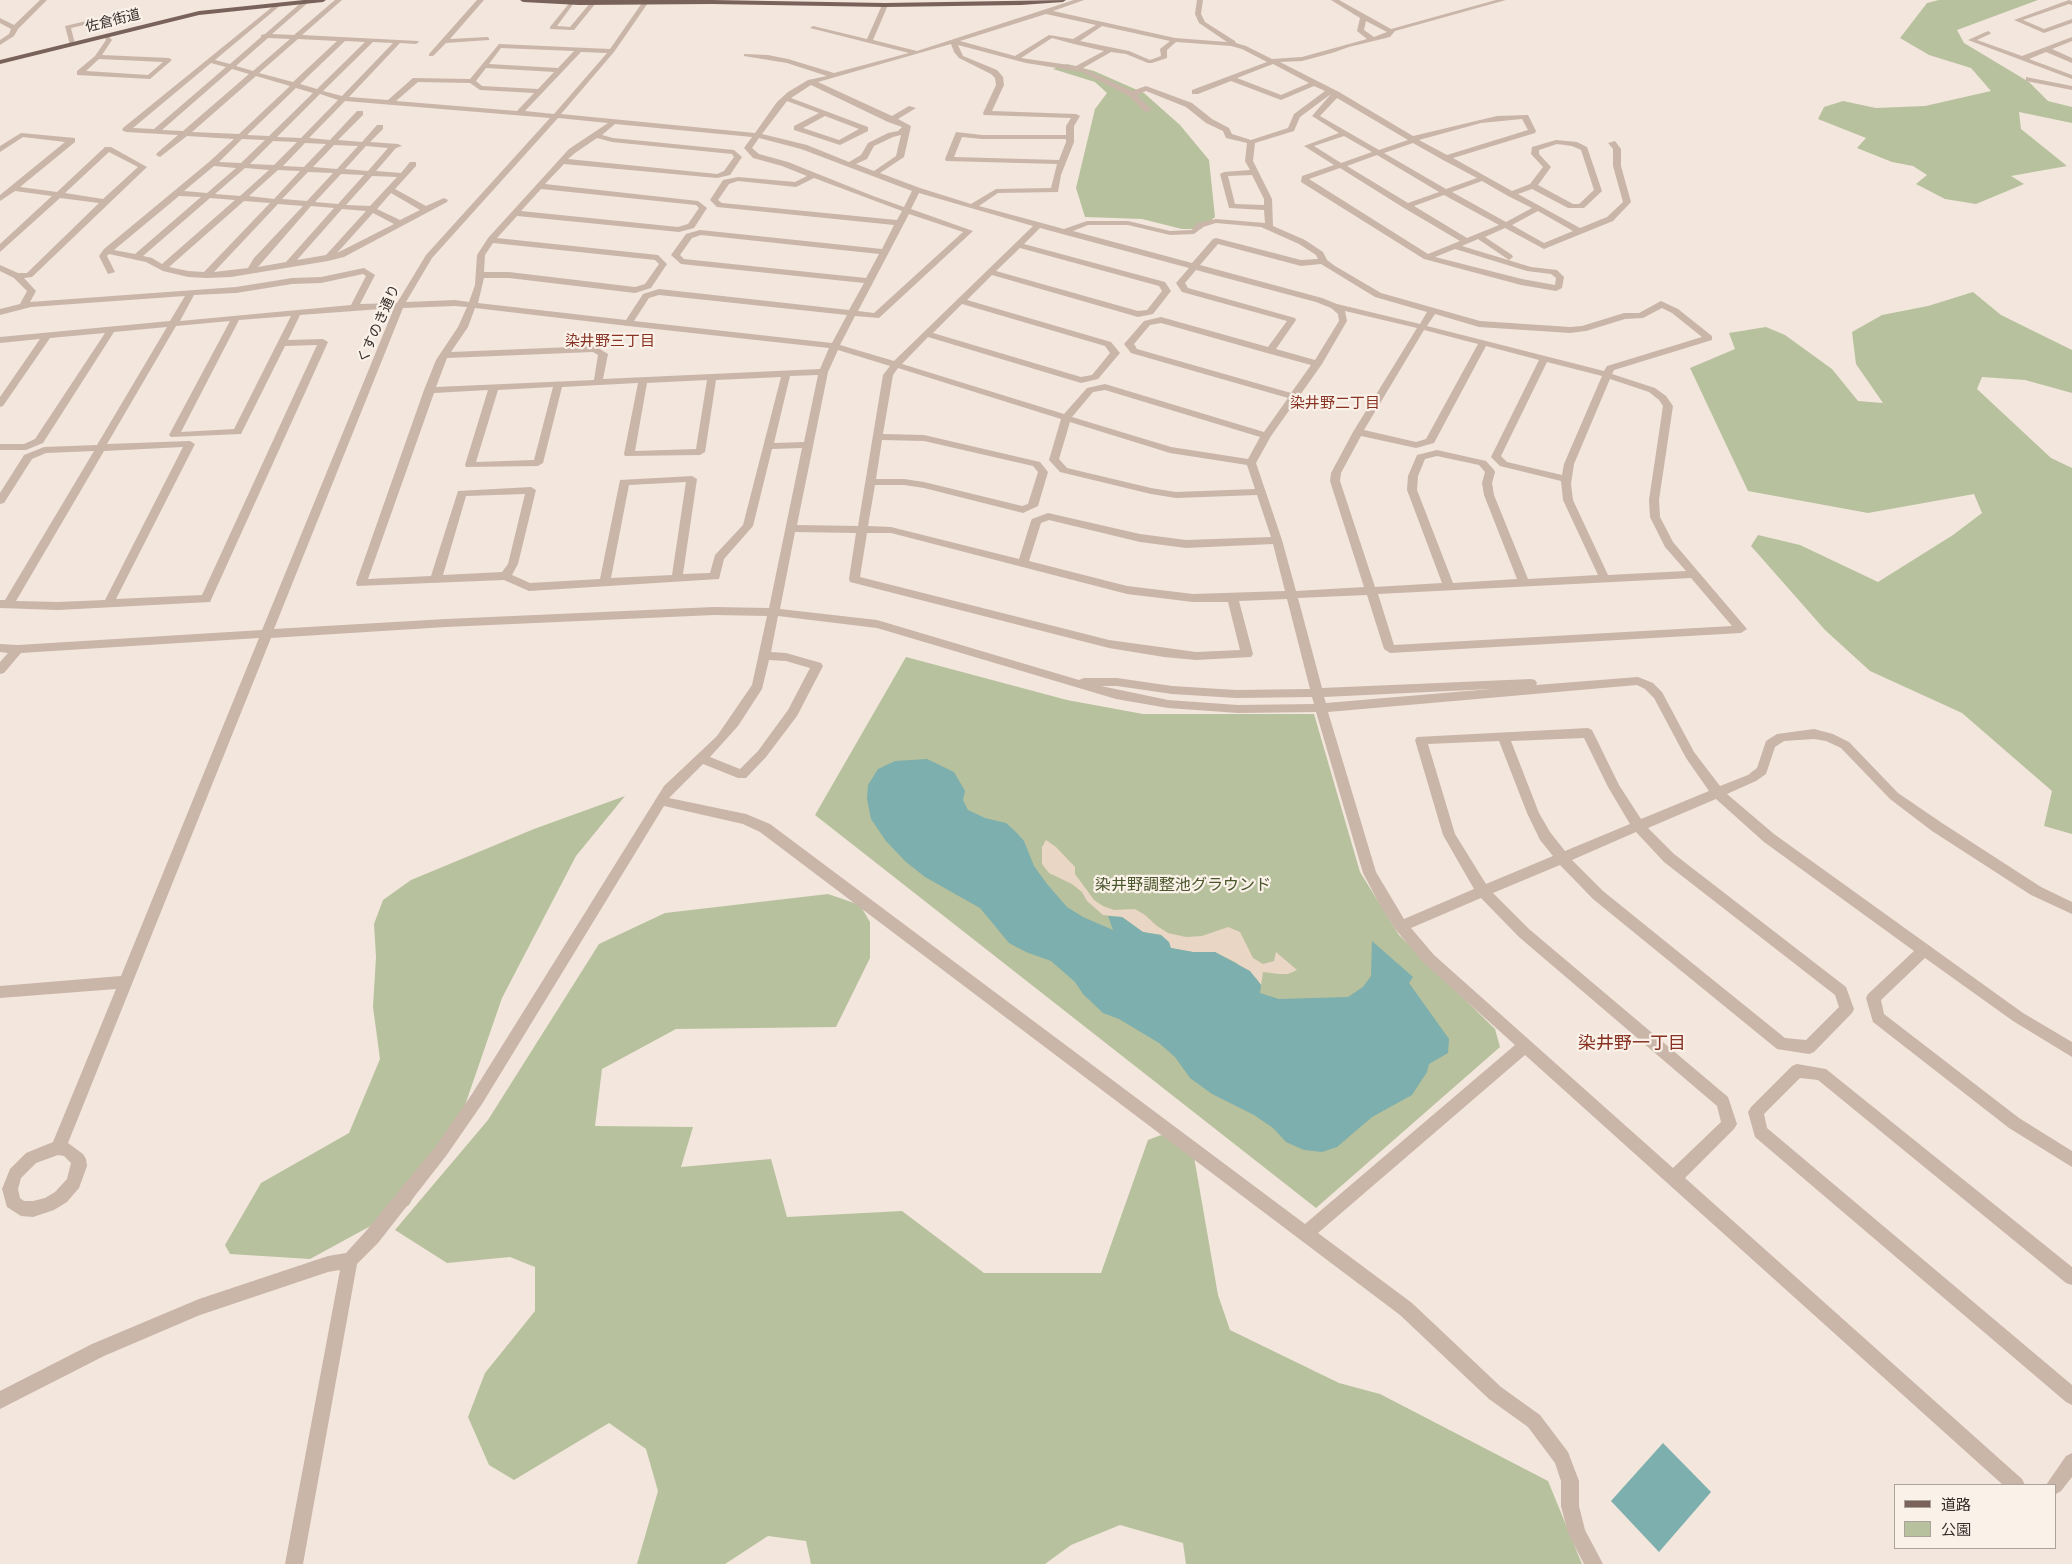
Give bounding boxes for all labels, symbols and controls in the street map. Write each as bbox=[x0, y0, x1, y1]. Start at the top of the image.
street label: 佐倉街道 bbox=[84, 6, 142, 36]
street label: くすのき通り bbox=[354, 282, 404, 366]
district label: 染井野三丁目 bbox=[565, 333, 655, 351]
district label: 染井野二丁目 bbox=[1290, 395, 1380, 413]
park label: 染井野調整池グラウンド bbox=[1095, 875, 1271, 895]
district label: 染井野一丁目 bbox=[1578, 1033, 1686, 1055]
legend bbox=[1894, 1484, 2057, 1549]
text: 道路 bbox=[1941, 1494, 1971, 1514]
text: 公園 bbox=[1941, 1519, 1971, 1539]

